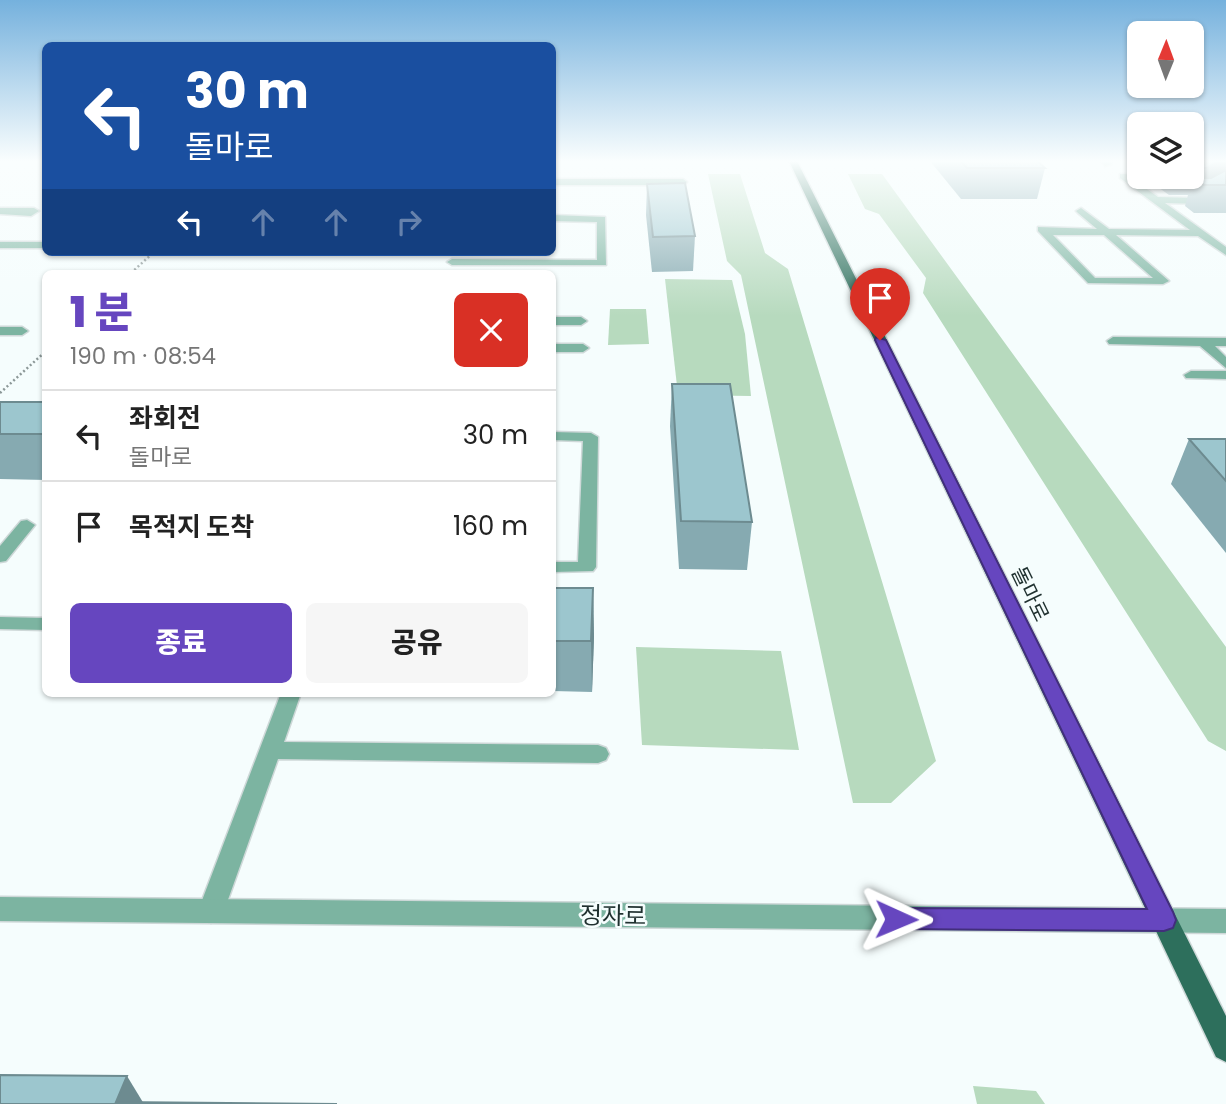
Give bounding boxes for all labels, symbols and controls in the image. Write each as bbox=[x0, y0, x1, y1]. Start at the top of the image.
north arrow bbox=[1127, 21, 1204, 98]
map controls bbox=[1127, 21, 1204, 189]
text: 30 m bbox=[185, 57, 309, 125]
icon: left bbox=[70, 70, 161, 161]
button: layers bbox=[1127, 112, 1204, 189]
text: 돌마로 bbox=[185, 124, 273, 169]
icon: left bbox=[171, 203, 209, 241]
icon: ahead bbox=[244, 203, 282, 241]
icon: ahead bbox=[317, 203, 355, 241]
icon: right bbox=[390, 203, 428, 241]
pin bbox=[850, 268, 910, 340]
icon: arrive bbox=[861, 279, 899, 317]
text: 1 분 bbox=[70, 283, 133, 342]
button: close bbox=[454, 293, 528, 367]
text: 190 m · 08:54 bbox=[70, 340, 216, 372]
text: 좌회전 bbox=[129, 400, 201, 436]
icon: left bbox=[70, 417, 108, 455]
text: 30 m bbox=[463, 417, 528, 453]
text: 돌마로 bbox=[129, 441, 192, 473]
icon: arrive bbox=[70, 508, 108, 546]
text: 160 m bbox=[453, 508, 528, 544]
text: 목적지 도착 bbox=[129, 509, 254, 545]
street label: 돌마로 bbox=[1005, 561, 1056, 626]
button: 종료 bbox=[70, 603, 292, 683]
button: 공유 bbox=[306, 603, 528, 683]
position arrow bbox=[859, 882, 933, 956]
street label: 정자로 bbox=[580, 898, 646, 933]

